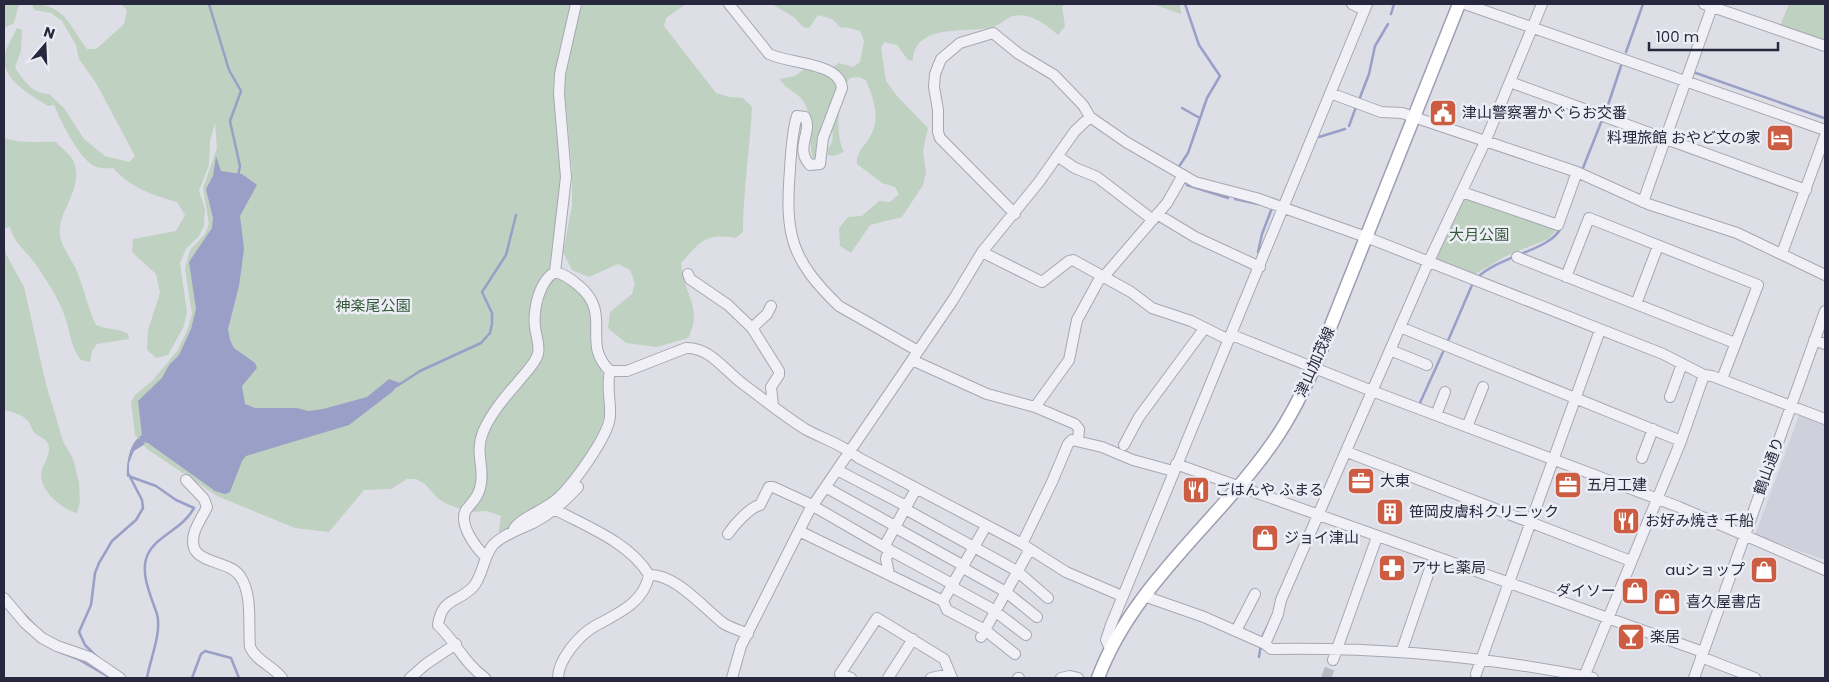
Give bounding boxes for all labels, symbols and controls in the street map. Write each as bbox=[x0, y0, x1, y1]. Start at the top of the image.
north arrow bbox=[20, 20, 70, 70]
scale bar bbox=[1649, 20, 1778, 52]
text: N bbox=[41, 22, 57, 44]
text: 100 m bbox=[1656, 26, 1699, 47]
public building icon: 津山警察署かぐらお交番 bbox=[1428, 98, 1458, 128]
place label: 津山警察署かぐらお交番 bbox=[1462, 102, 1627, 123]
hotel icon: 料理旅館 おやど文の家 bbox=[1765, 123, 1795, 153]
place label: 料理旅館 おやど文の家 bbox=[1607, 127, 1761, 148]
park label: 大月公園 bbox=[1449, 224, 1509, 245]
park label: 神楽尾公園 bbox=[335, 295, 411, 316]
street label: 津山加茂線 bbox=[1290, 323, 1339, 400]
street label: 鶴山通り bbox=[1748, 434, 1789, 498]
office icon: 大東 bbox=[1346, 466, 1376, 496]
place label: 大東 bbox=[1380, 470, 1410, 491]
office icon: 五月工建 bbox=[1553, 470, 1583, 500]
place label: 五月工建 bbox=[1587, 474, 1647, 495]
restaurant icon: ごはんや ふまる bbox=[1181, 475, 1211, 505]
place label: ごはんや ふまる bbox=[1215, 479, 1324, 500]
building icon: 笹岡皮膚科クリニック bbox=[1375, 497, 1405, 527]
place label: 笹岡皮膚科クリニック bbox=[1409, 501, 1559, 522]
restaurant icon: お好み焼き 千船 bbox=[1611, 506, 1641, 536]
place label: お好み焼き 千船 bbox=[1645, 510, 1754, 531]
shop icon: ジョイ津山 bbox=[1250, 523, 1280, 553]
place label: ジョイ津山 bbox=[1284, 527, 1359, 548]
pharmacy icon: アサヒ薬局 bbox=[1377, 553, 1407, 583]
shop icon: auショップ bbox=[1749, 555, 1779, 585]
place label: アサヒ薬局 bbox=[1411, 557, 1486, 578]
place label: auショップ bbox=[1665, 559, 1745, 580]
shop icon: ダイソー bbox=[1620, 576, 1650, 606]
place label: ダイソー bbox=[1556, 580, 1616, 601]
shop icon: 喜久屋書店 bbox=[1652, 587, 1682, 617]
place label: 喜久屋書店 bbox=[1686, 591, 1761, 612]
bar icon: 楽居 bbox=[1616, 622, 1646, 652]
place label: 楽居 bbox=[1650, 626, 1680, 647]

